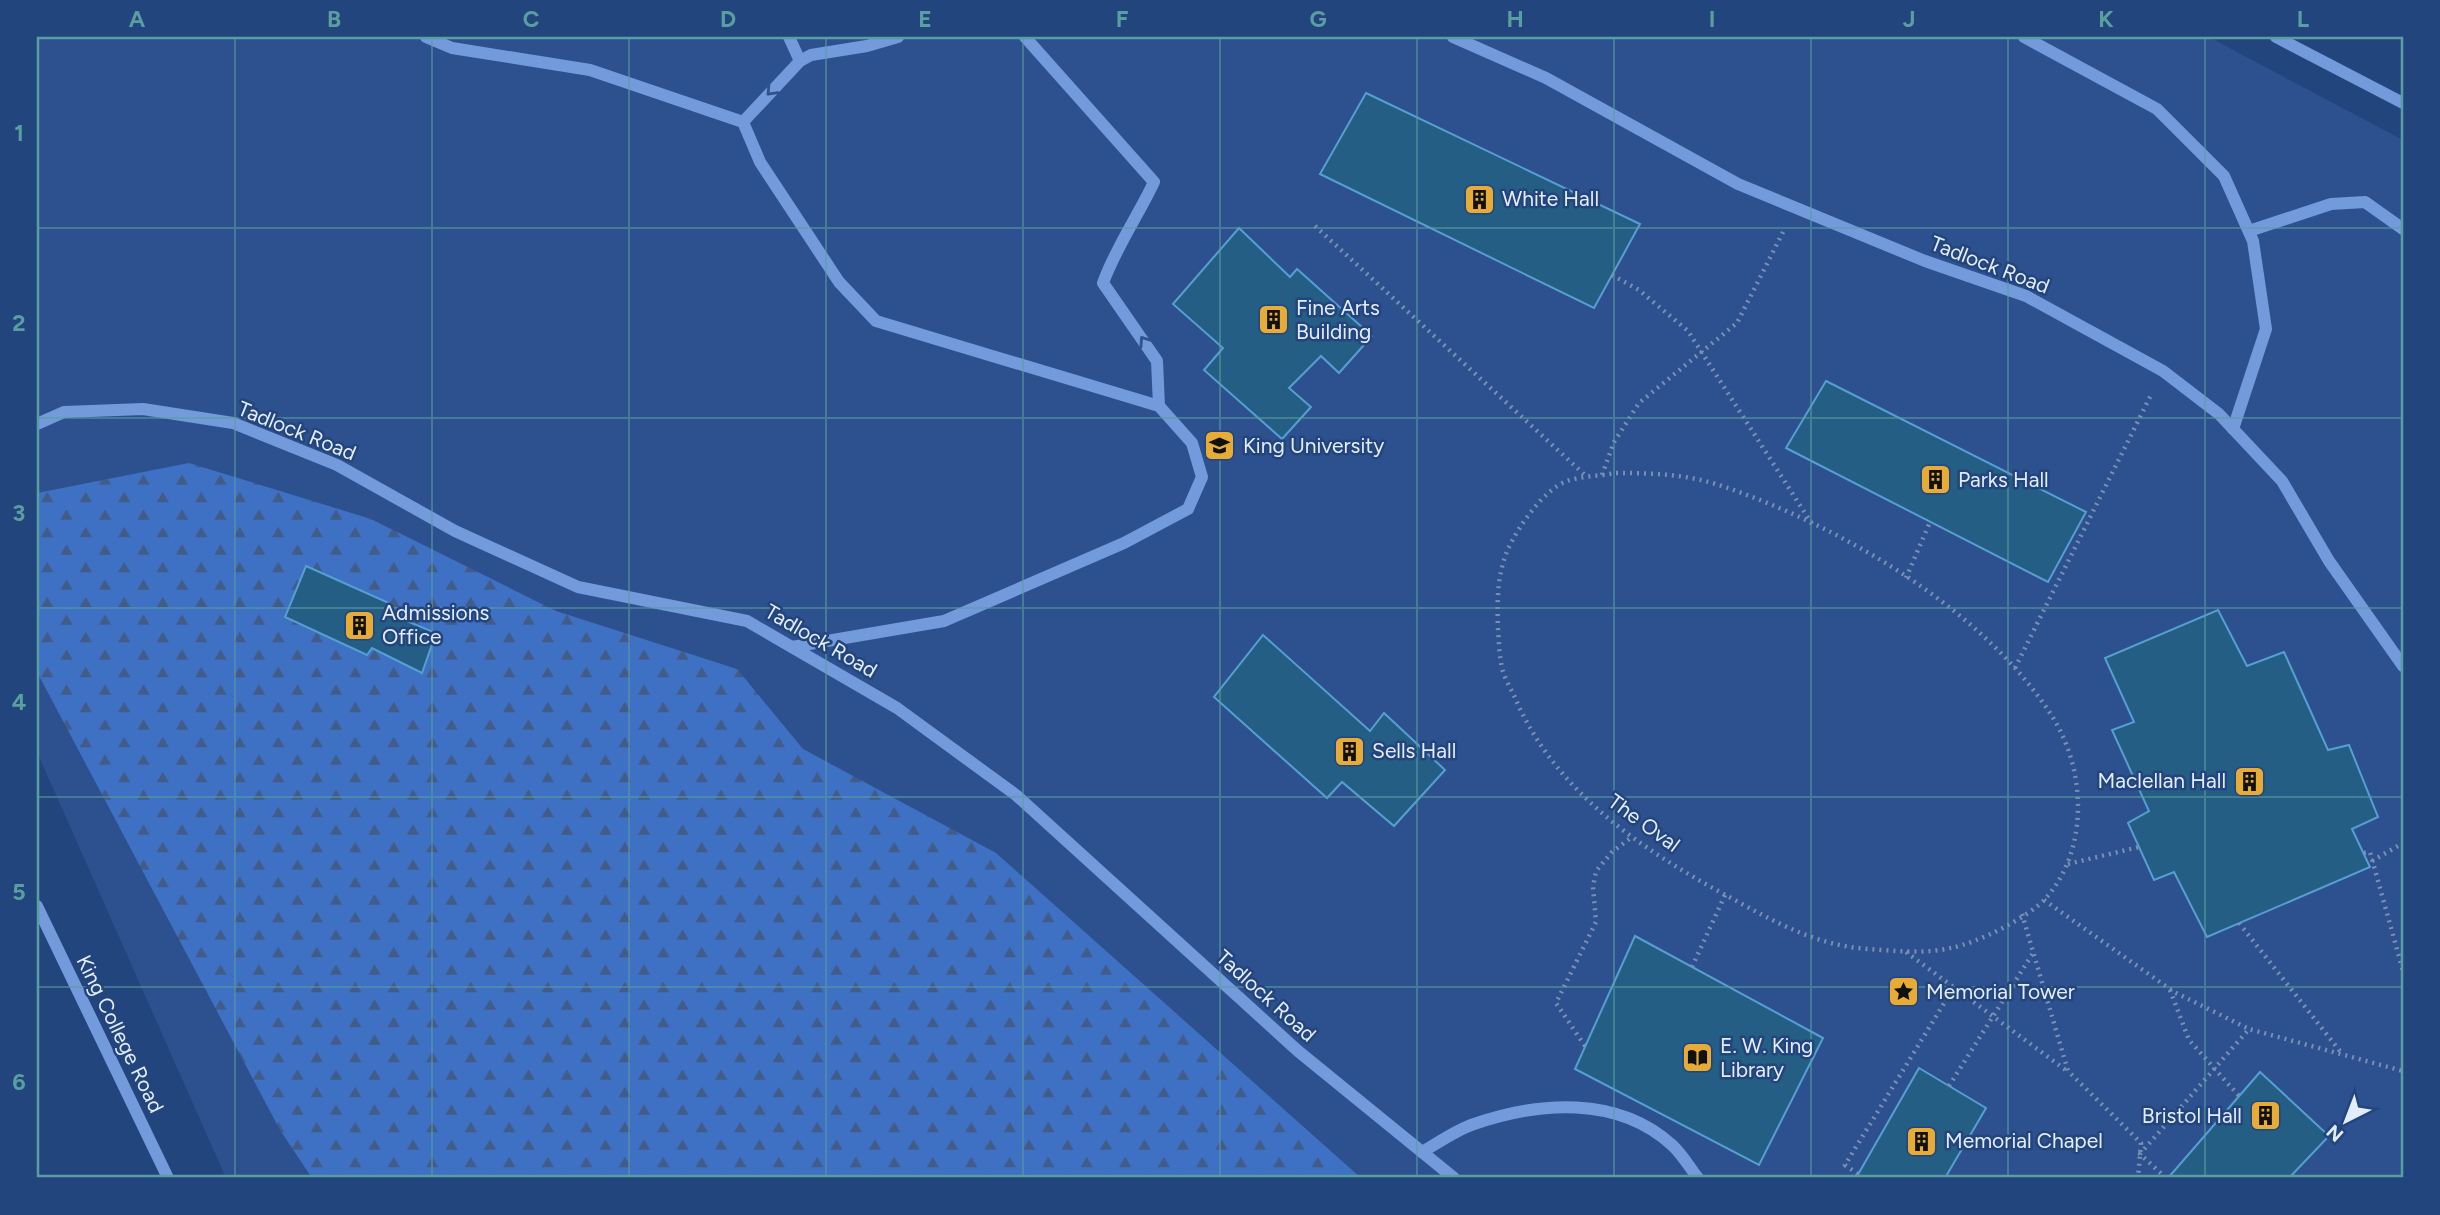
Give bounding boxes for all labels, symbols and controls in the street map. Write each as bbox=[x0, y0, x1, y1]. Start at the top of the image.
text: A bbox=[129, 5, 146, 33]
text: B bbox=[327, 5, 341, 33]
text: C bbox=[523, 5, 540, 33]
text: D bbox=[720, 5, 736, 33]
text: E bbox=[918, 5, 932, 33]
text: F bbox=[1116, 5, 1129, 33]
text: G bbox=[1309, 5, 1327, 33]
text: H bbox=[1506, 5, 1524, 33]
text: I bbox=[1709, 5, 1715, 33]
text: J bbox=[1903, 5, 1915, 33]
text: K bbox=[2098, 5, 2114, 33]
text: L bbox=[2297, 5, 2309, 33]
one-way arrow bbox=[767, 83, 780, 96]
text: 1 bbox=[14, 119, 24, 147]
building icon: White Hall bbox=[1462, 182, 1496, 216]
place label: White Hall bbox=[1502, 186, 1599, 211]
street label: Tadlock Road bbox=[1927, 230, 2053, 299]
place label: Fine Arts Building bbox=[1296, 295, 1380, 344]
building icon: Fine Arts Building bbox=[1256, 303, 1290, 337]
text: 2 bbox=[12, 309, 26, 337]
one-way arrow bbox=[1139, 336, 1152, 349]
street label: Tadlock Road bbox=[234, 395, 360, 466]
school or university icon: King University bbox=[1203, 429, 1237, 463]
place label: King University bbox=[1243, 433, 1384, 458]
building icon: Parks Hall bbox=[1918, 463, 1952, 497]
place label: Parks Hall bbox=[1958, 467, 2049, 492]
text: 3 bbox=[13, 499, 25, 527]
street label: Tadlock Road bbox=[761, 598, 882, 683]
place label: Admissions Office bbox=[382, 600, 489, 649]
building icon: Admissions Office bbox=[342, 608, 376, 642]
text: 4 bbox=[12, 688, 26, 716]
building icon: Sells Hall bbox=[1332, 734, 1366, 768]
place label: Sells Hall bbox=[1372, 738, 1456, 763]
building icon: Maclellan Hall bbox=[2232, 764, 2266, 798]
place label: Maclellan Hall bbox=[2098, 768, 2226, 793]
street label: The Oval bbox=[1604, 788, 1685, 857]
text: 5 bbox=[12, 878, 26, 906]
street label: Tadlock Road bbox=[1211, 944, 1321, 1047]
street label: King College Road bbox=[71, 951, 169, 1117]
place icon: Memorial Tower bbox=[1886, 975, 1920, 1009]
place label: Memorial Tower bbox=[1926, 979, 2075, 1004]
place label: E. W. King Library bbox=[1720, 1033, 1813, 1082]
library icon: E. W. King Library bbox=[1680, 1041, 1714, 1075]
text: 6 bbox=[12, 1068, 26, 1096]
north arrow bbox=[2310, 1086, 2380, 1156]
building icon: Bristol Hall bbox=[2248, 1099, 2282, 1133]
place label: Bristol Hall bbox=[2142, 1103, 2242, 1128]
text: N bbox=[2322, 1120, 2348, 1147]
building icon: Memorial Chapel bbox=[1905, 1124, 1939, 1158]
place label: Memorial Chapel bbox=[1945, 1128, 2103, 1153]

